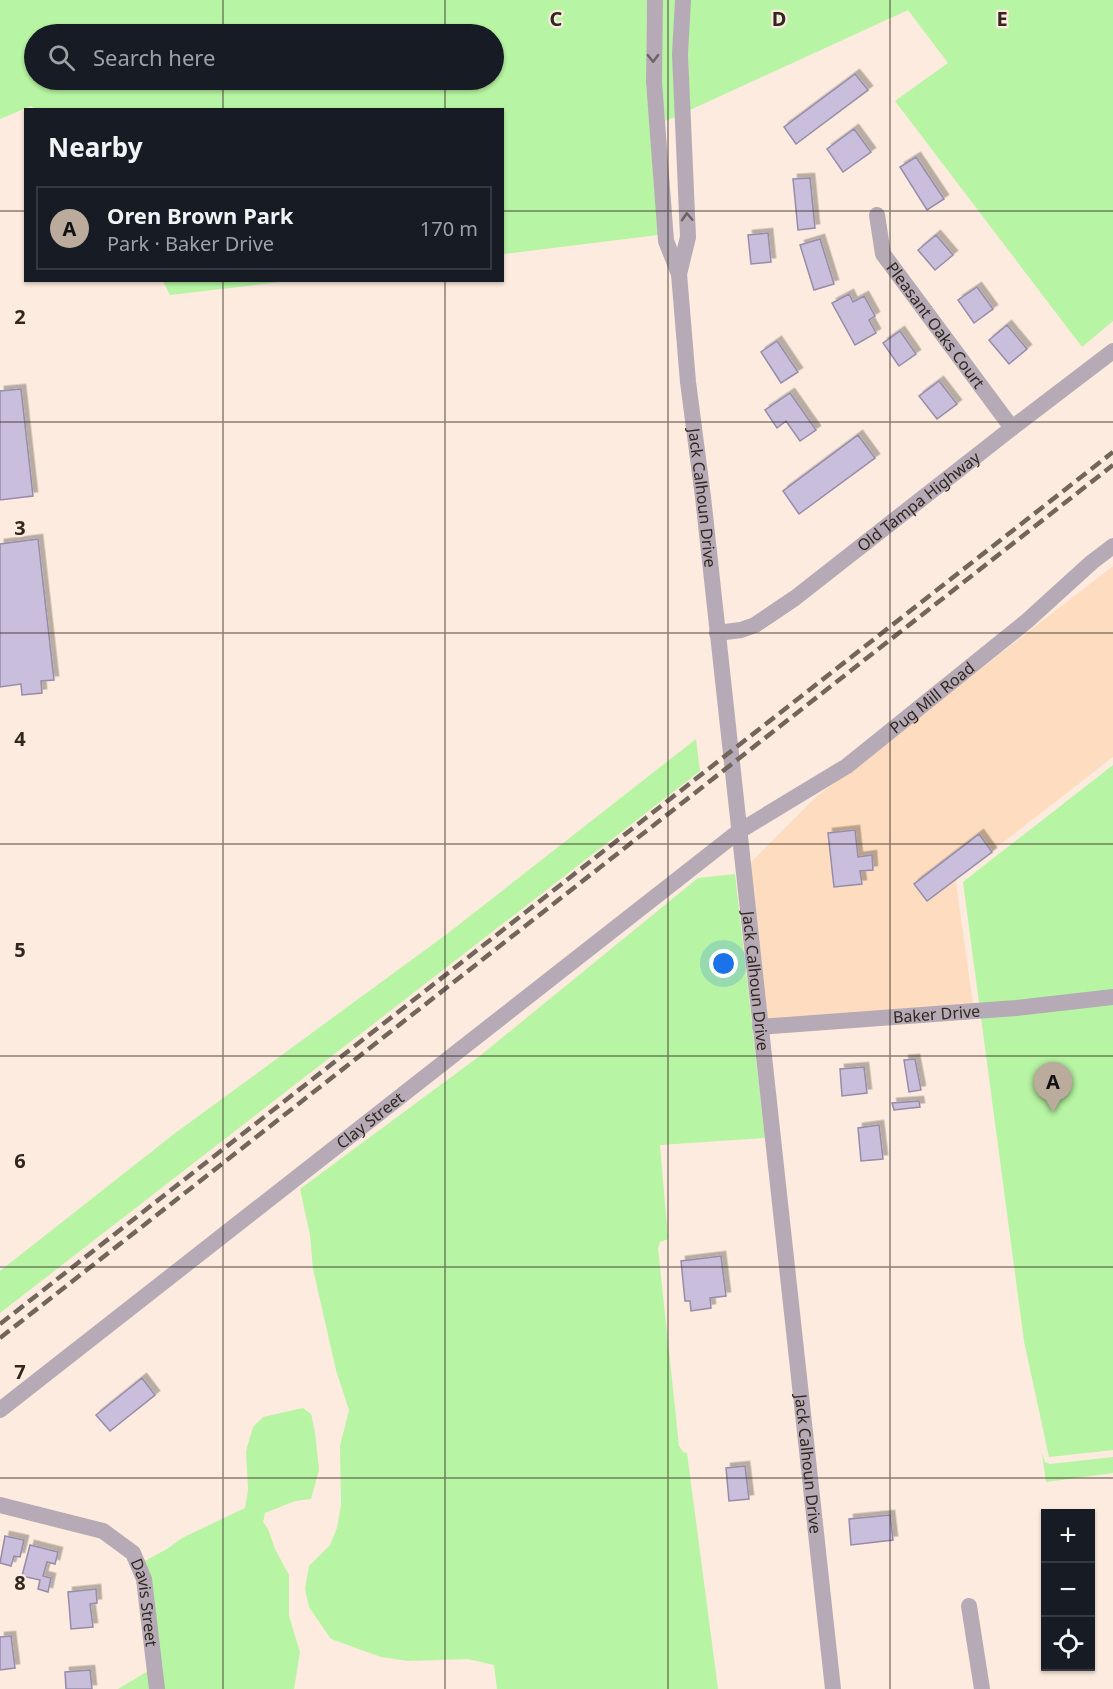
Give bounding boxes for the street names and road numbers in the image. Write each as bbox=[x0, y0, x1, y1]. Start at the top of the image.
street label: Pleasant Oaks Court bbox=[882, 257, 990, 393]
street label: Jack Calhoun Drive bbox=[683, 425, 722, 569]
street label: Old Tampa Highway bbox=[852, 446, 985, 556]
street label: Pug Mill Road bbox=[885, 657, 979, 738]
street label: Jack Calhoun Drive bbox=[737, 908, 774, 1052]
street label: Baker Drive bbox=[892, 1000, 981, 1028]
street label: Clay Street bbox=[332, 1087, 409, 1154]
street label: Jack Calhoun Drive bbox=[790, 1391, 827, 1535]
street label: Davis Street bbox=[126, 1555, 163, 1648]

